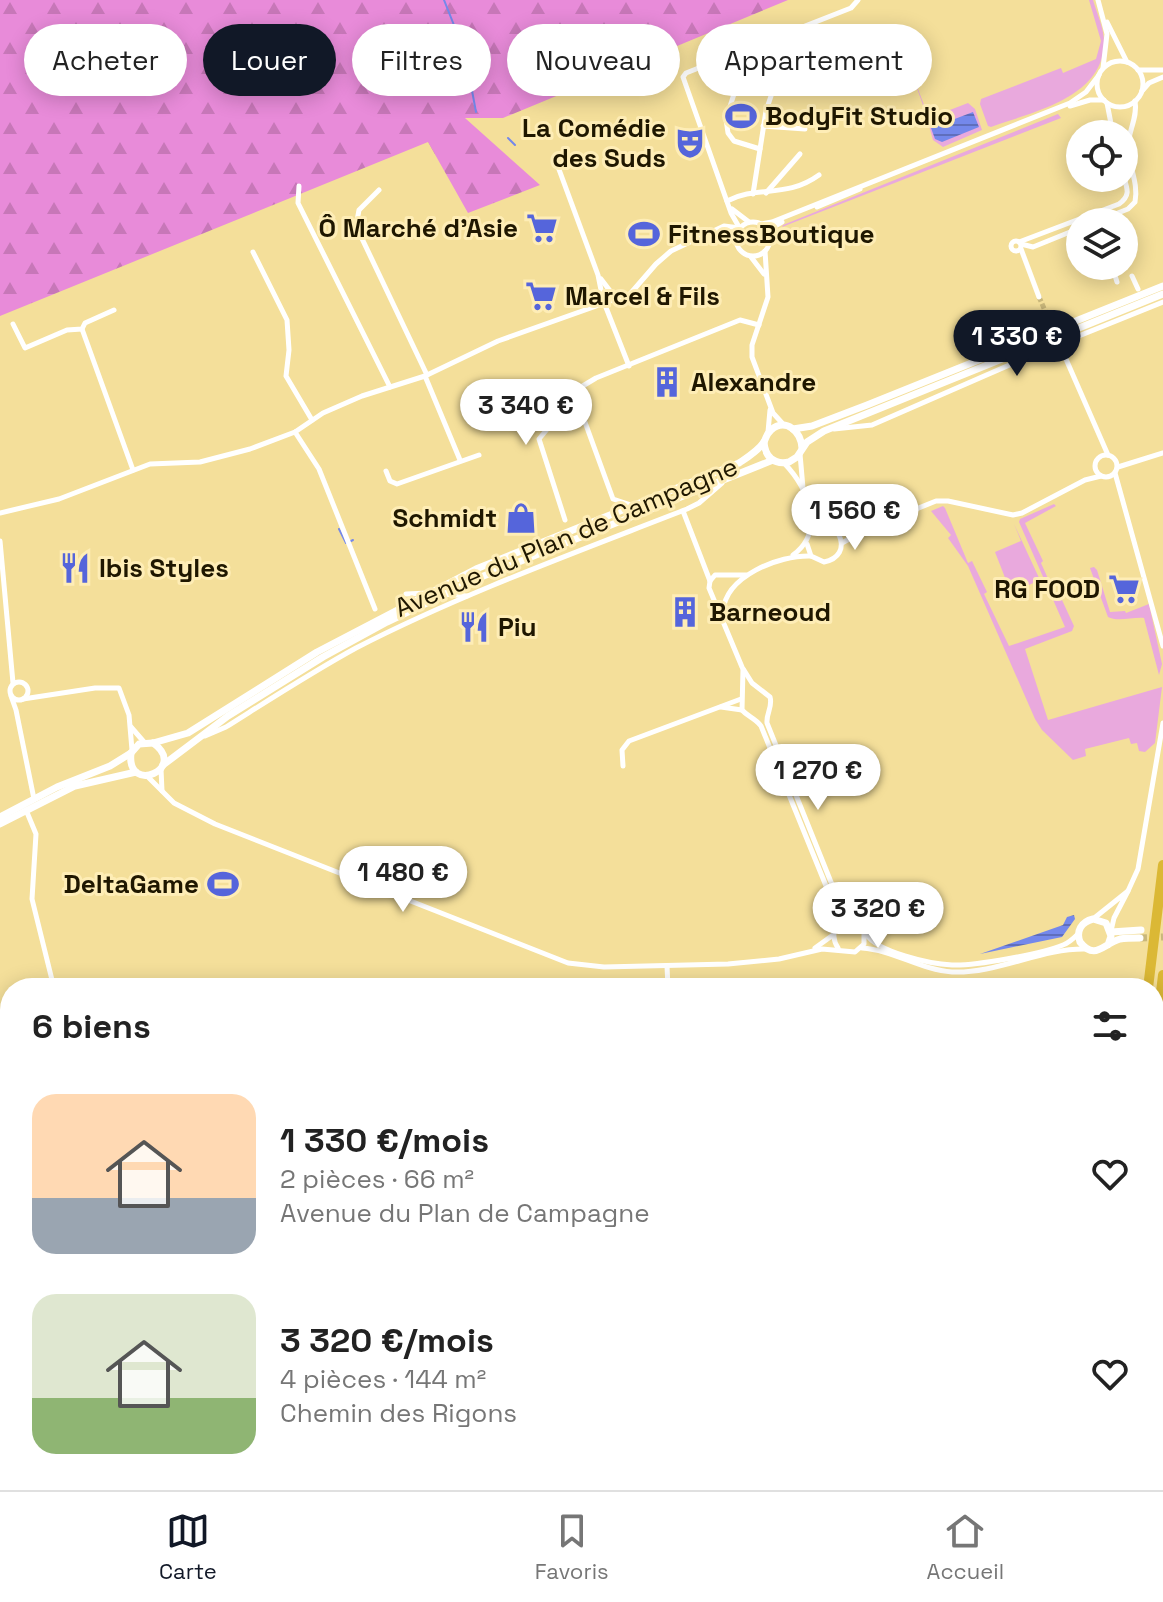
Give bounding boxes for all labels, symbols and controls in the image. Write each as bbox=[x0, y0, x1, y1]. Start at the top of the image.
chip: Acheter bbox=[24, 24, 187, 96]
chip: Louer bbox=[203, 24, 336, 96]
chip: Filtres bbox=[352, 24, 491, 96]
chip: Nouveau bbox=[507, 24, 680, 96]
chip: Appartement bbox=[696, 24, 932, 96]
sports icon: BodyFit Studio bbox=[724, 99, 758, 133]
place label: BodyFit Studio bbox=[765, 99, 953, 133]
place label: La Comédie des Suds bbox=[522, 111, 666, 175]
map controls bbox=[1066, 120, 1138, 280]
button: locate bbox=[1066, 120, 1138, 192]
theatre icon: La Comédie des Suds bbox=[673, 126, 707, 160]
button: layers bbox=[1066, 208, 1138, 280]
place label: Ô Marché d'Asie bbox=[319, 211, 518, 245]
supermarket icon: Ô Marché d'Asie bbox=[525, 211, 559, 245]
sports icon: FitnessBoutique bbox=[627, 217, 661, 251]
place label: FitnessBoutique bbox=[668, 217, 875, 251]
supermarket icon: Marcel & Fils bbox=[524, 279, 558, 313]
place label: Marcel & Fils bbox=[565, 279, 720, 313]
pin: 1 330 € bbox=[943, 310, 1091, 378]
text: 1 330 € bbox=[971, 319, 1063, 353]
building icon: Alexandre bbox=[650, 365, 684, 399]
place label: Alexandre bbox=[691, 365, 816, 399]
pin: 3 340 € bbox=[452, 379, 600, 447]
text: 3 340 € bbox=[478, 388, 574, 422]
street label: Avenue du Plan de Campagne bbox=[389, 449, 743, 625]
pin: 1 560 € bbox=[781, 484, 929, 552]
text: 1 560 € bbox=[809, 493, 901, 527]
place label: Schmidt bbox=[392, 501, 497, 535]
shop icon: Schmidt bbox=[504, 501, 538, 535]
restaurant icon: Ibis Styles bbox=[58, 551, 92, 585]
place label: Ibis Styles bbox=[99, 551, 229, 585]
place label: RG FOOD bbox=[994, 572, 1100, 606]
supermarket icon: RG FOOD bbox=[1107, 572, 1141, 606]
building icon: Barneoud bbox=[668, 595, 702, 629]
place label: Barneoud bbox=[709, 595, 831, 629]
restaurant icon: Piu bbox=[457, 610, 491, 644]
place label: Piu bbox=[498, 610, 537, 644]
pin: 1 270 € bbox=[744, 744, 892, 812]
text: 1 270 € bbox=[774, 753, 862, 787]
pin: 1 480 € bbox=[329, 846, 477, 914]
text: 1 480 € bbox=[357, 855, 449, 889]
place label: DeltaGame bbox=[63, 867, 199, 901]
sports icon: DeltaGame bbox=[206, 867, 240, 901]
pin: 3 320 € bbox=[804, 882, 952, 950]
text: 3 320 € bbox=[831, 891, 925, 925]
icon: filters bbox=[1088, 1004, 1132, 1048]
text: 6 biens bbox=[32, 1005, 151, 1048]
text: 1 330 €/mois bbox=[280, 1119, 489, 1162]
icon: home bbox=[96, 1126, 192, 1222]
icon: heart bbox=[1088, 1152, 1132, 1196]
text: 2 pièces · 66 m² bbox=[280, 1162, 474, 1196]
text: Avenue du Plan de Campagne bbox=[280, 1196, 650, 1230]
text: 3 320 €/mois bbox=[280, 1319, 494, 1362]
icon: home bbox=[96, 1326, 192, 1422]
icon: heart bbox=[1088, 1352, 1132, 1396]
text: 4 pièces · 144 m² bbox=[280, 1362, 486, 1396]
text: Chemin des Rigons bbox=[280, 1396, 517, 1430]
tab: Carte bbox=[159, 1509, 217, 1585]
tab: Favoris bbox=[535, 1509, 609, 1585]
tab: Accueil bbox=[927, 1509, 1004, 1585]

